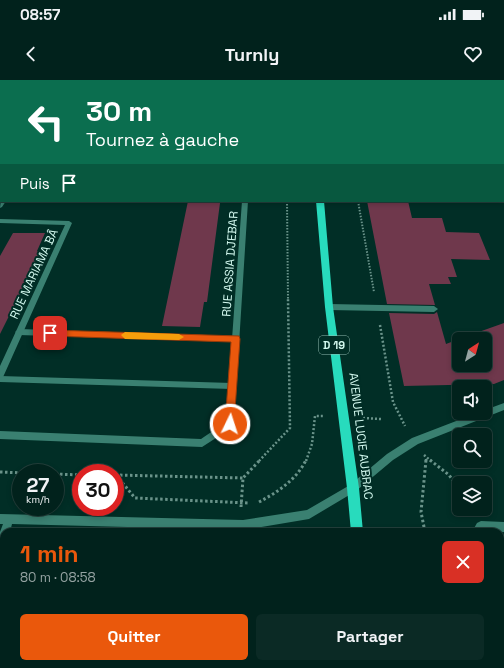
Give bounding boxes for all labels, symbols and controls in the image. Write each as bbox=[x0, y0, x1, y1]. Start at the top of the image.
text: 08:57 bbox=[20, 5, 60, 24]
icon: back bbox=[20, 43, 42, 65]
text: Turnly bbox=[225, 43, 279, 66]
icon: heart bbox=[462, 43, 484, 65]
text: 30 m bbox=[86, 93, 152, 129]
icon: left bbox=[20, 96, 72, 148]
text: Tournez à gauche bbox=[86, 128, 239, 151]
icon: arrive bbox=[58, 172, 80, 194]
text: Puis bbox=[20, 174, 50, 193]
street label: RUE ASSIA DJEBAR bbox=[218, 211, 242, 317]
street label: RUE MARIAMA BÂ bbox=[6, 226, 62, 322]
pin bbox=[33, 316, 67, 350]
icon: arrive bbox=[39, 322, 61, 344]
north arrow bbox=[452, 332, 492, 372]
map controls bbox=[452, 332, 492, 516]
road number: D 19 bbox=[319, 336, 349, 354]
street label: AVENUE LUCIE AUBRAC bbox=[345, 372, 377, 501]
button: sound bbox=[452, 380, 492, 420]
position arrow bbox=[209, 403, 251, 445]
button: search bbox=[452, 428, 492, 468]
speed limit sign: 30 bbox=[72, 464, 124, 516]
text: 27 bbox=[27, 472, 49, 498]
button: layers bbox=[452, 476, 492, 516]
text: km/h bbox=[26, 493, 50, 506]
text: 1 min bbox=[20, 538, 79, 569]
button: close bbox=[442, 541, 484, 583]
text: 80 m · 08:58 bbox=[20, 569, 96, 586]
button: Quitter bbox=[20, 614, 248, 660]
button: Partager bbox=[256, 614, 484, 660]

